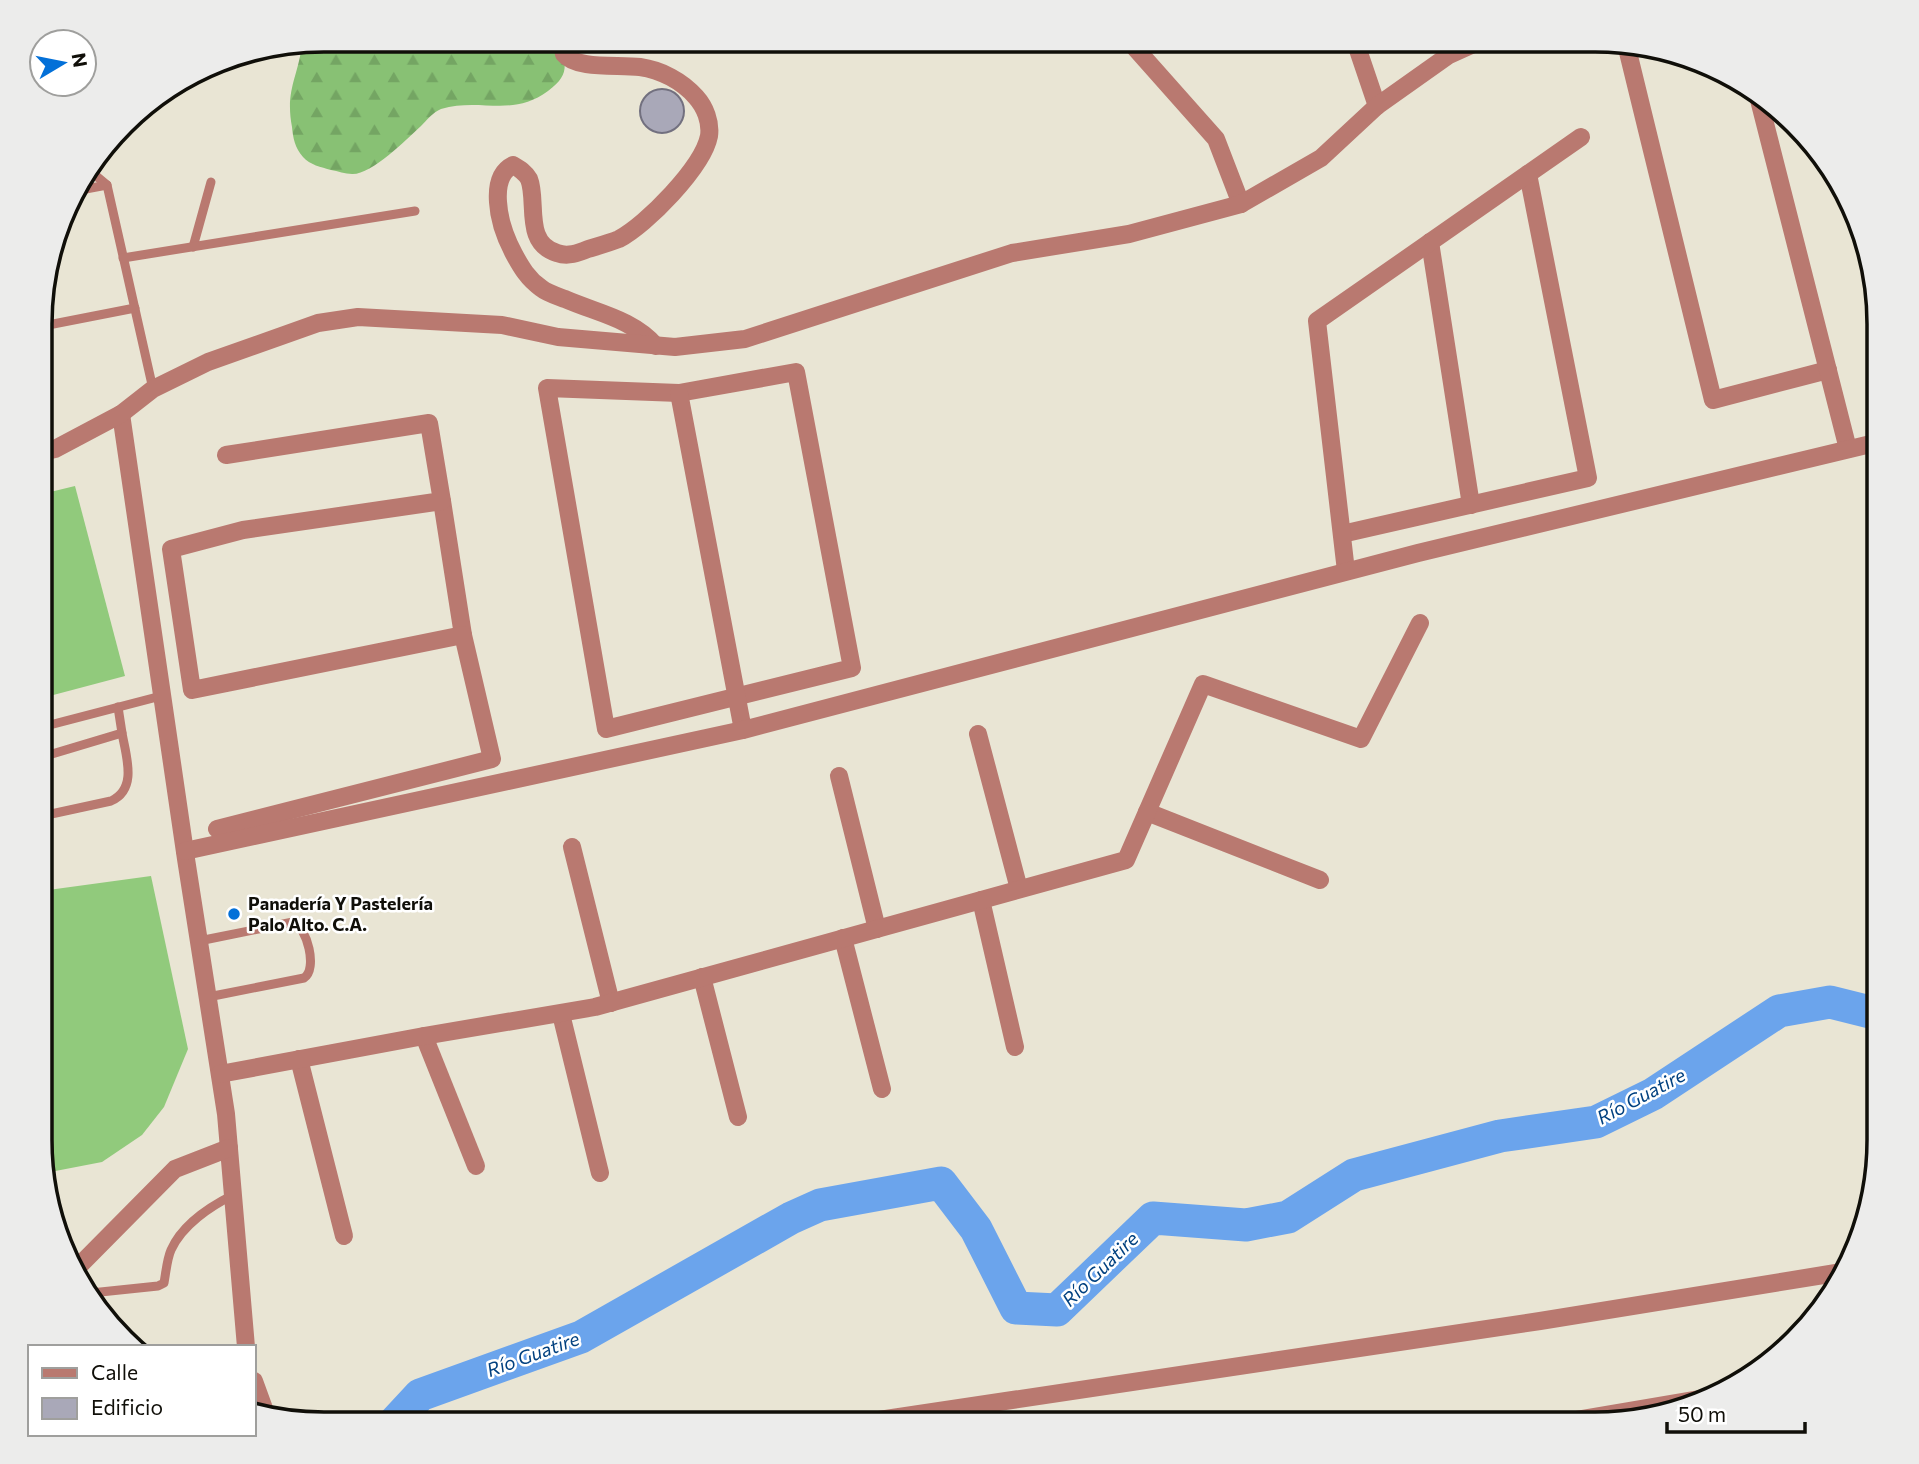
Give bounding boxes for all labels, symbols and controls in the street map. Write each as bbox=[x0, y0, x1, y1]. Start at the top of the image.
north arrow bbox=[28, 28, 98, 98]
text: N bbox=[68, 51, 93, 69]
place label: Panadería Y Pastelería Palo Alto. C.A. bbox=[248, 892, 433, 935]
marker: Panadería Y Pastelería Palo Alto. C.A. bbox=[226, 906, 242, 922]
water label: Río Guatire bbox=[1593, 1063, 1689, 1128]
water label: Río Guatire bbox=[1057, 1227, 1143, 1311]
water label: Río Guatire bbox=[483, 1326, 582, 1381]
legend bbox=[28, 1345, 256, 1436]
text: Calle bbox=[91, 1359, 138, 1384]
scale bar bbox=[1667, 1390, 1805, 1434]
text: Edificio bbox=[91, 1394, 163, 1419]
text: 50 m bbox=[1678, 1401, 1726, 1426]

